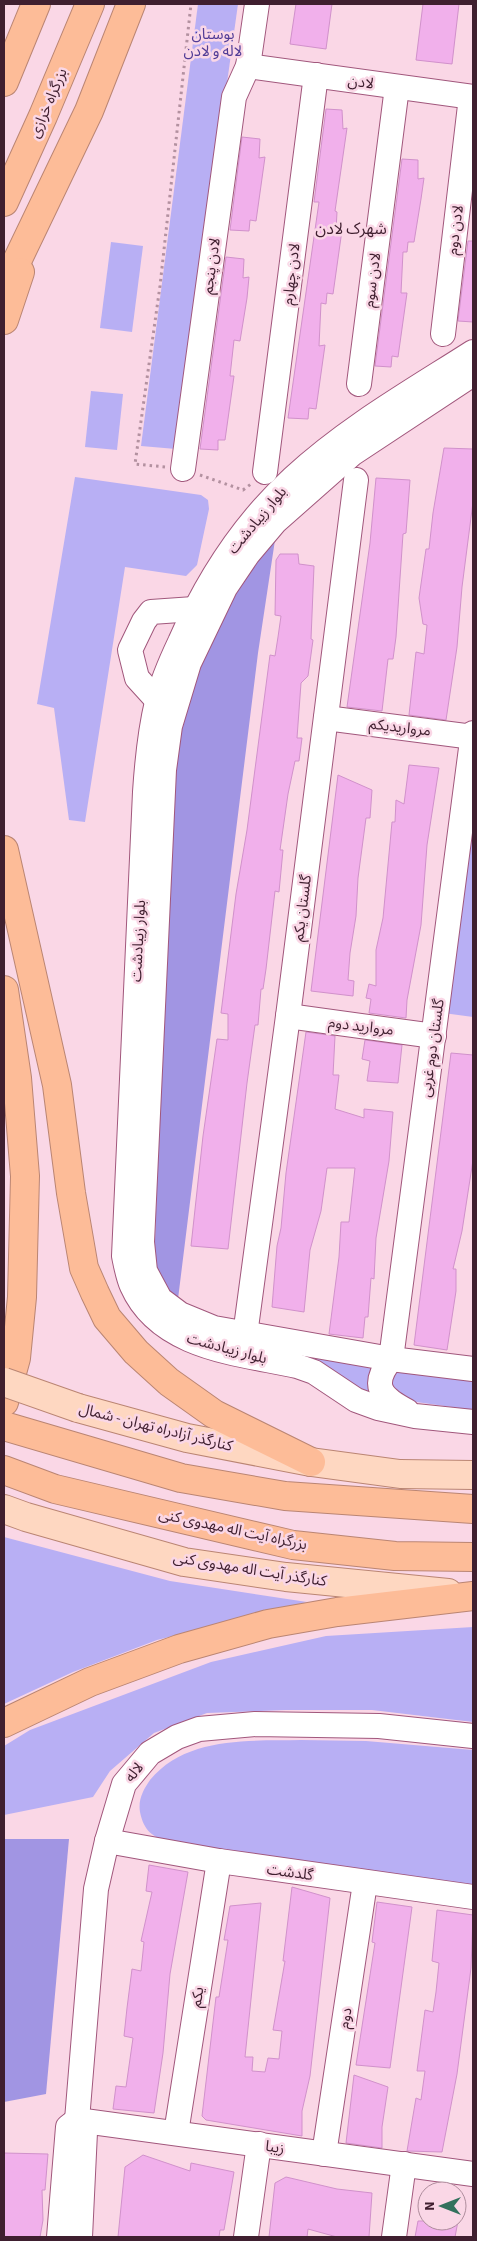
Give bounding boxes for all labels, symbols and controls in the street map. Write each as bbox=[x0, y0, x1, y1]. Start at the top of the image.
park label: بوستان لاله و لادن bbox=[184, 24, 242, 62]
street label: بزرگراه خرازی bbox=[24, 65, 73, 141]
street label: لادن bbox=[347, 70, 375, 95]
street label: لادن دوم bbox=[442, 204, 469, 256]
district label: شهرک لادن bbox=[315, 218, 387, 240]
street label: لادن پنجم bbox=[197, 236, 226, 296]
street label: لادن چهارم bbox=[277, 242, 306, 306]
street label: لادن سوم bbox=[359, 251, 386, 309]
street label: بلوار زیبادشت bbox=[223, 482, 292, 559]
street label: مرواریدیکم bbox=[368, 713, 432, 742]
street label: گلستان یکم bbox=[288, 873, 317, 943]
street label: بلوار زیبادشت bbox=[126, 900, 151, 983]
street label: گلستان دوم غربی bbox=[415, 997, 450, 1099]
street label: مروارید دوم bbox=[327, 1012, 395, 1041]
street label: بلوار زیبادشت bbox=[185, 1328, 269, 1369]
street label: کنارگذر آزادراه تهران - شمال bbox=[77, 1398, 236, 1457]
street label: بزرگراه آیت اله مهدوی کنی bbox=[157, 1503, 309, 1555]
street label: کنارگذر آیت اله مهدوی کنی bbox=[172, 1547, 329, 1592]
street label: لاله bbox=[120, 1758, 149, 1787]
street label: گلدشت bbox=[265, 1859, 315, 1886]
street label: یکم bbox=[186, 1985, 209, 2009]
street label: دوم bbox=[333, 2006, 358, 2030]
street label: زیبا bbox=[264, 2136, 286, 2159]
north arrow bbox=[417, 2181, 467, 2231]
text: N bbox=[420, 2201, 440, 2211]

